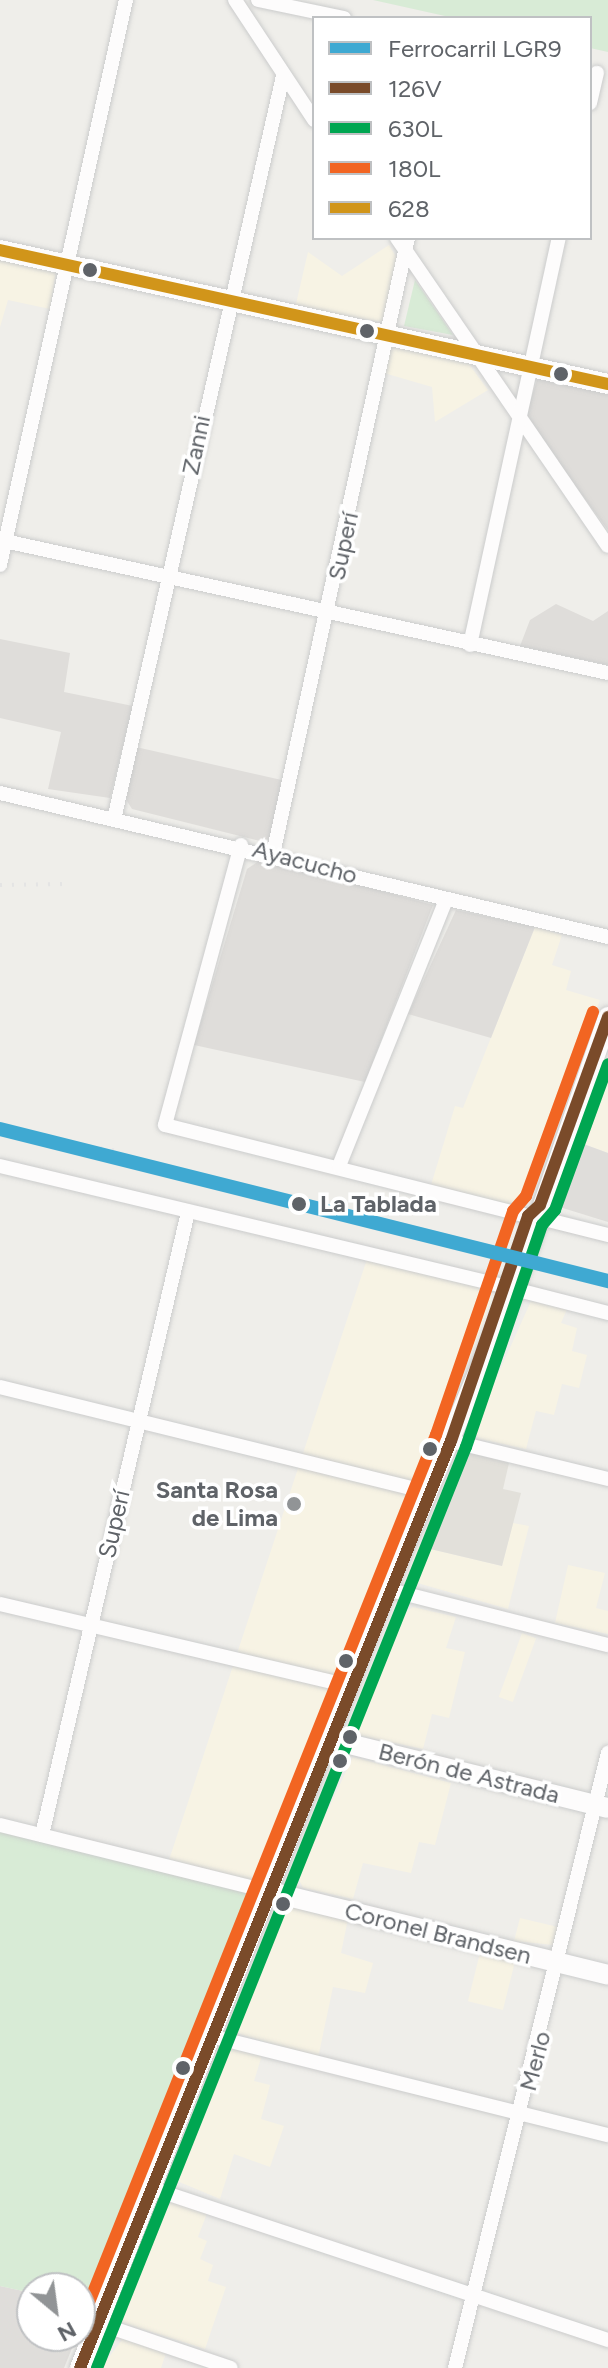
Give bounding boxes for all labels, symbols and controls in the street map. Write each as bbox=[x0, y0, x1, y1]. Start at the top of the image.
legend bbox=[312, 16, 592, 240]
text: Ferrocarril LGR9 bbox=[388, 34, 562, 63]
text: 126V bbox=[388, 74, 442, 103]
text: 630L bbox=[388, 114, 443, 143]
text: 180L bbox=[388, 154, 441, 183]
text: 628 bbox=[388, 194, 430, 223]
unlabelled marker bbox=[82, 262, 98, 278]
unlabelled marker bbox=[359, 323, 375, 339]
unlabelled marker bbox=[553, 366, 569, 382]
street label: Zanni bbox=[176, 413, 216, 477]
street label: Superí bbox=[322, 509, 364, 583]
street label: Ayacucho bbox=[249, 834, 361, 890]
marker: La Tablada bbox=[285, 1190, 313, 1218]
place label: La Tablada bbox=[320, 1190, 437, 1218]
unlabelled marker bbox=[422, 1441, 438, 1457]
place label: Santa Rosa de Lima bbox=[156, 1476, 278, 1532]
street label: Superí bbox=[92, 1487, 136, 1561]
marker: Santa Rosa de Lima bbox=[285, 1495, 303, 1513]
unlabelled marker bbox=[338, 1653, 354, 1669]
unlabelled marker bbox=[342, 1729, 358, 1745]
street label: Berón de Astrada bbox=[376, 1737, 562, 1809]
unlabelled marker bbox=[332, 1753, 348, 1769]
unlabelled marker bbox=[275, 1896, 291, 1912]
street label: Coronel Brandsen bbox=[342, 1896, 534, 1970]
street label: Merlo bbox=[513, 2028, 557, 2094]
unlabelled marker bbox=[175, 2060, 191, 2076]
north arrow bbox=[16, 2272, 96, 2352]
text: N bbox=[53, 2316, 81, 2348]

